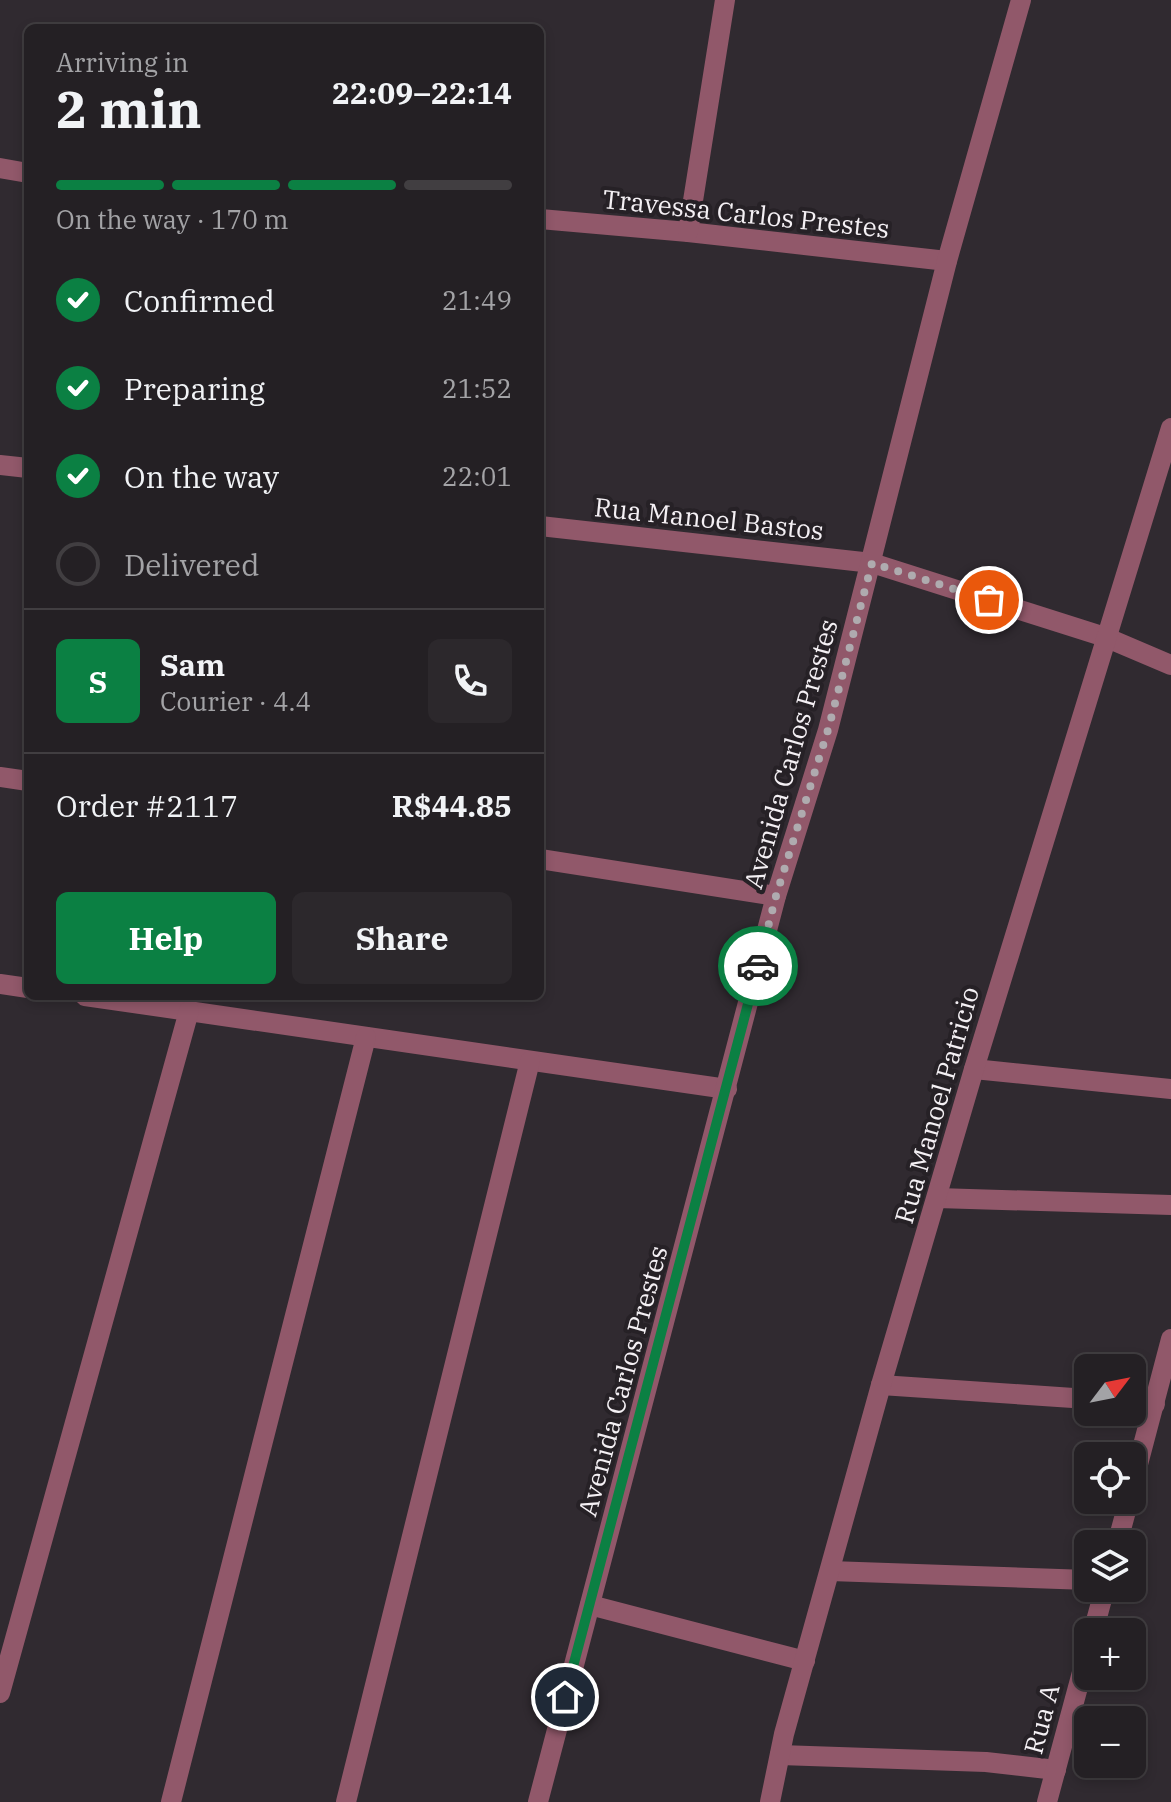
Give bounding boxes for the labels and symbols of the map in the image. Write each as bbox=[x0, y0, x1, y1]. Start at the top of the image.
street label: Travessa Carlos Prestes bbox=[601, 181, 891, 245]
street label: Rua Manoel Bastos bbox=[593, 489, 826, 547]
pin bbox=[955, 566, 1023, 634]
street label: Avenida Carlos Prestes bbox=[735, 615, 845, 892]
courier bbox=[718, 926, 798, 1006]
street label: Rua Manoel Patricio bbox=[886, 982, 986, 1227]
street label: Avenida Carlos Prestes bbox=[570, 1242, 675, 1520]
north arrow bbox=[1074, 1354, 1146, 1426]
pin bbox=[531, 1663, 599, 1731]
street label: Rua A bbox=[1015, 1680, 1067, 1758]

